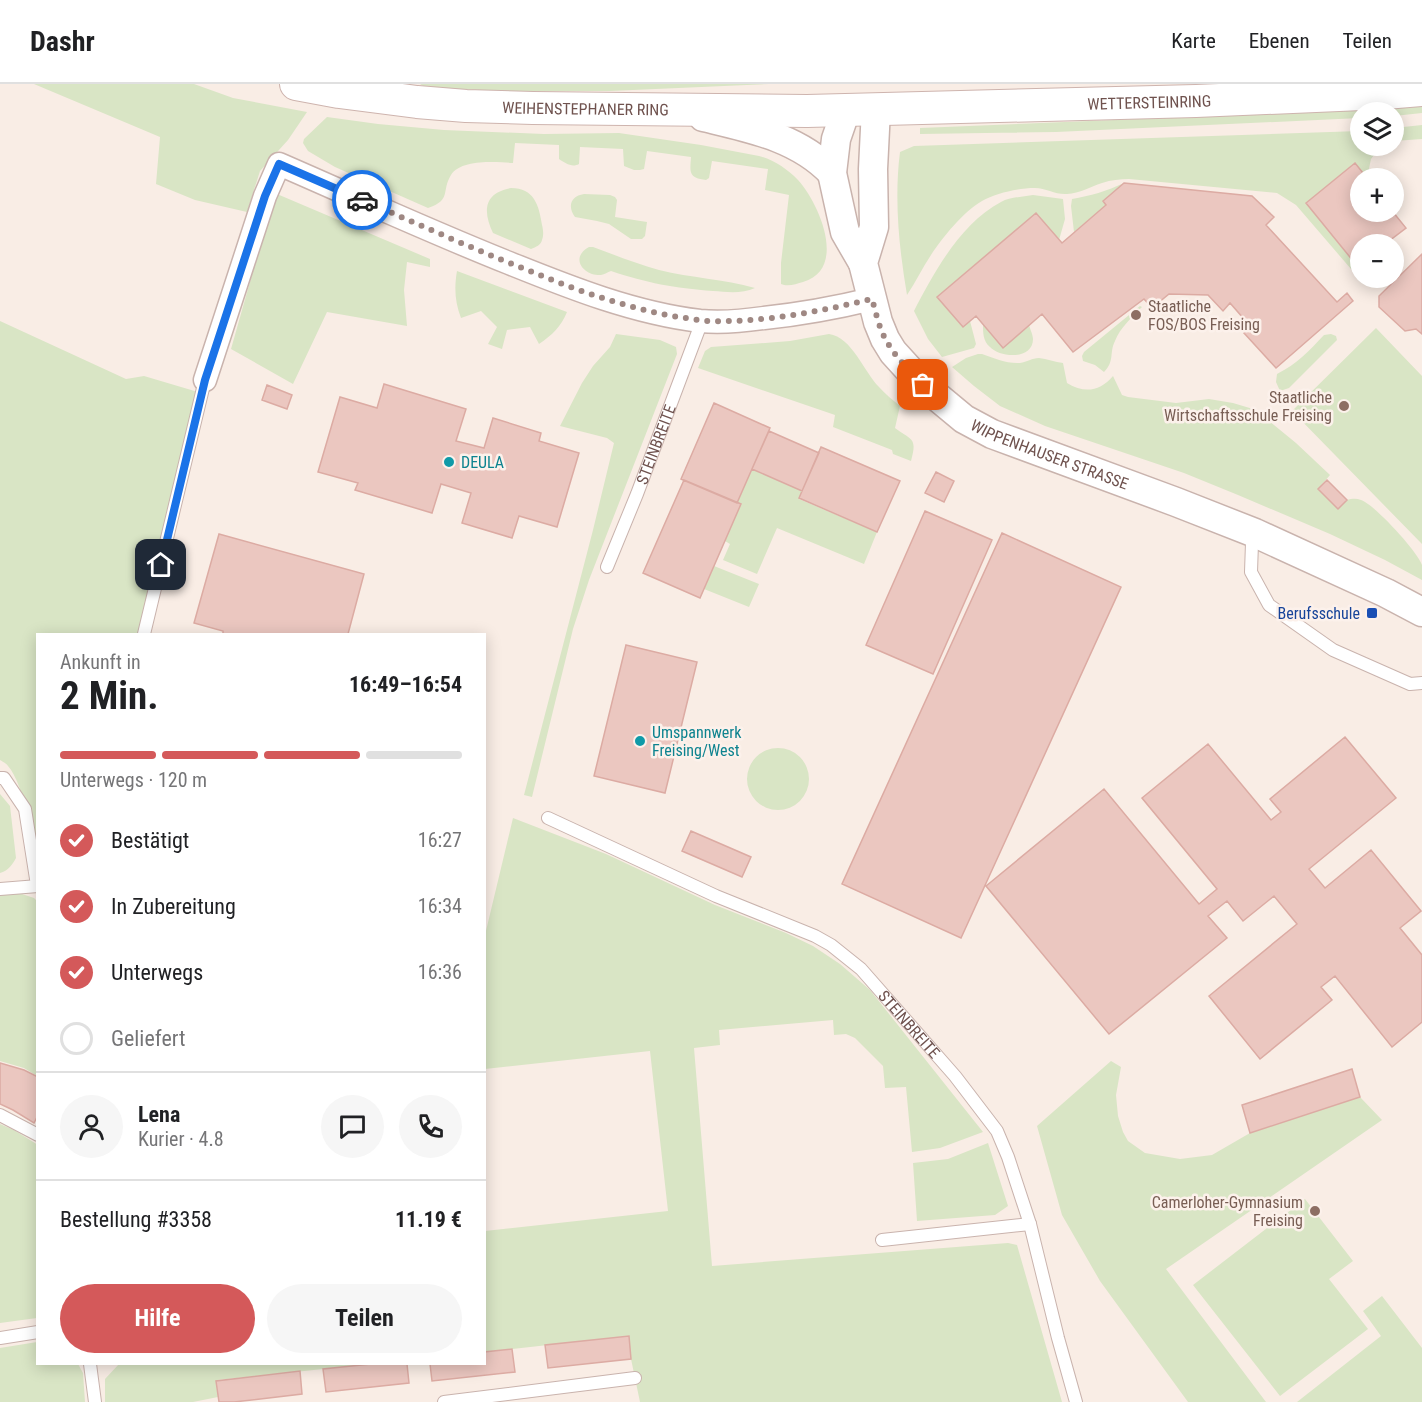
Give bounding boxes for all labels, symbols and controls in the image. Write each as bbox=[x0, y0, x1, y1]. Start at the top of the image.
text: Dashr bbox=[30, 25, 95, 58]
text: Karte bbox=[1171, 29, 1216, 53]
text: Ebenen bbox=[1249, 29, 1310, 53]
text: Teilen bbox=[1343, 29, 1392, 53]
street label: WETTERSTEINRING bbox=[1087, 91, 1212, 113]
street label: WEIHENSTEPHANER RING bbox=[502, 98, 669, 119]
map controls bbox=[1350, 102, 1404, 288]
button: layers bbox=[1350, 102, 1404, 156]
button: + bbox=[1350, 168, 1404, 222]
courier bbox=[332, 170, 392, 230]
icon: car bbox=[346, 184, 379, 217]
button: − bbox=[1350, 234, 1404, 288]
place label: Staatliche FOS/BOS Freising bbox=[1148, 297, 1260, 334]
marker: Staatliche FOS/BOS Freising bbox=[1129, 308, 1143, 322]
pin bbox=[897, 359, 948, 410]
icon: bag bbox=[906, 368, 939, 401]
place label: Staatliche Wirtschaftsschule Freising bbox=[1164, 388, 1332, 425]
marker: Staatliche Wirtschaftsschule Freising bbox=[1337, 399, 1351, 413]
street label: STEINBREITE bbox=[632, 402, 679, 487]
street label: WIPPENHAUSER STRASSE bbox=[968, 415, 1131, 493]
place label: DEULA bbox=[461, 453, 504, 472]
marker: DEULA bbox=[442, 455, 456, 469]
pin bbox=[135, 539, 186, 590]
icon: home bbox=[144, 548, 177, 581]
place label: Berufsschule bbox=[1277, 604, 1360, 623]
marker: Berufsschule bbox=[1365, 606, 1379, 620]
text: Ankunft in bbox=[60, 650, 141, 674]
text: 16:49–16:54 bbox=[349, 672, 462, 697]
text: 2 Min. bbox=[60, 673, 159, 719]
place label: Umspannwerk Freising/West bbox=[652, 723, 742, 760]
marker: Umspannwerk Freising/West bbox=[633, 734, 647, 748]
text: Unterwegs · 120 m bbox=[60, 768, 207, 792]
icon: check bbox=[60, 824, 93, 857]
text: Bestätigt bbox=[111, 828, 189, 853]
text: 16:27 bbox=[418, 828, 462, 852]
icon: check bbox=[60, 890, 93, 923]
text: In Zubereitung bbox=[111, 894, 236, 919]
text: 16:34 bbox=[418, 894, 462, 918]
icon: check bbox=[60, 956, 93, 989]
text: Unterwegs bbox=[111, 960, 203, 985]
text: 16:36 bbox=[418, 960, 462, 984]
street label: STEINBREITE bbox=[875, 986, 944, 1062]
text: Geliefert bbox=[111, 1026, 186, 1051]
button: person bbox=[60, 1095, 123, 1158]
button: chat bbox=[321, 1095, 384, 1158]
button: phone bbox=[399, 1095, 462, 1158]
text: Lena bbox=[138, 1102, 180, 1127]
text: Kurier · 4.8 bbox=[138, 1127, 224, 1151]
place label: Camerloher-Gymnasium Freising bbox=[1152, 1193, 1303, 1230]
marker: Camerloher-Gymnasium Freising bbox=[1308, 1204, 1322, 1218]
text: Bestellung #3358 bbox=[60, 1207, 212, 1232]
text: 11.19 € bbox=[395, 1207, 462, 1232]
button: Hilfe bbox=[60, 1284, 255, 1353]
button: Teilen bbox=[267, 1284, 462, 1353]

